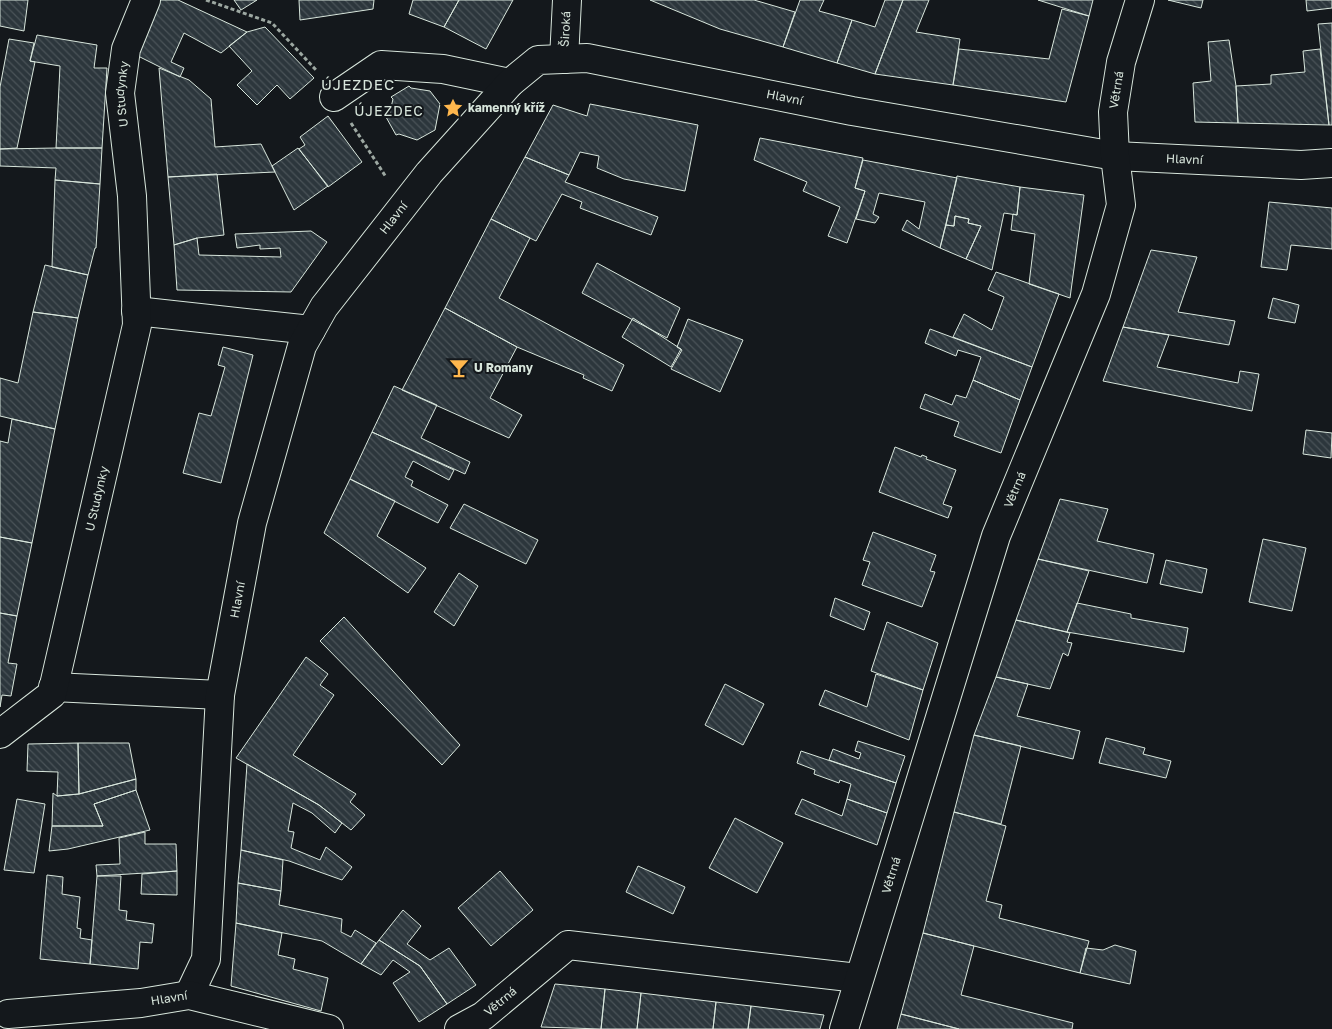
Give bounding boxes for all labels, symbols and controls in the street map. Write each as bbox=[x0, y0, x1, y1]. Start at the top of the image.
street label: Široká bbox=[557, 11, 573, 47]
street label: U Studynky bbox=[112, 60, 131, 128]
street label: Větrná bbox=[1106, 70, 1126, 110]
district label: ÚJEZDEC bbox=[321, 75, 395, 93]
street label: Hlavní bbox=[765, 86, 805, 108]
place icon: kamenný kříž bbox=[442, 97, 464, 119]
place label: kamenný kříž bbox=[468, 100, 545, 115]
district label: ÚJEZDEC bbox=[354, 102, 424, 119]
street label: Hlavní bbox=[1166, 150, 1204, 167]
street label: Hlavní bbox=[376, 198, 411, 237]
bar icon: U Romany bbox=[448, 357, 470, 379]
place label: U Romany bbox=[474, 360, 534, 375]
street label: U Studynky bbox=[82, 464, 111, 533]
street label: Větrná bbox=[1000, 469, 1029, 510]
street label: Hlavní bbox=[226, 579, 248, 619]
street label: Větrná bbox=[878, 855, 904, 895]
street label: Větrná bbox=[481, 983, 519, 1019]
street label: Hlavní bbox=[150, 987, 189, 1008]

